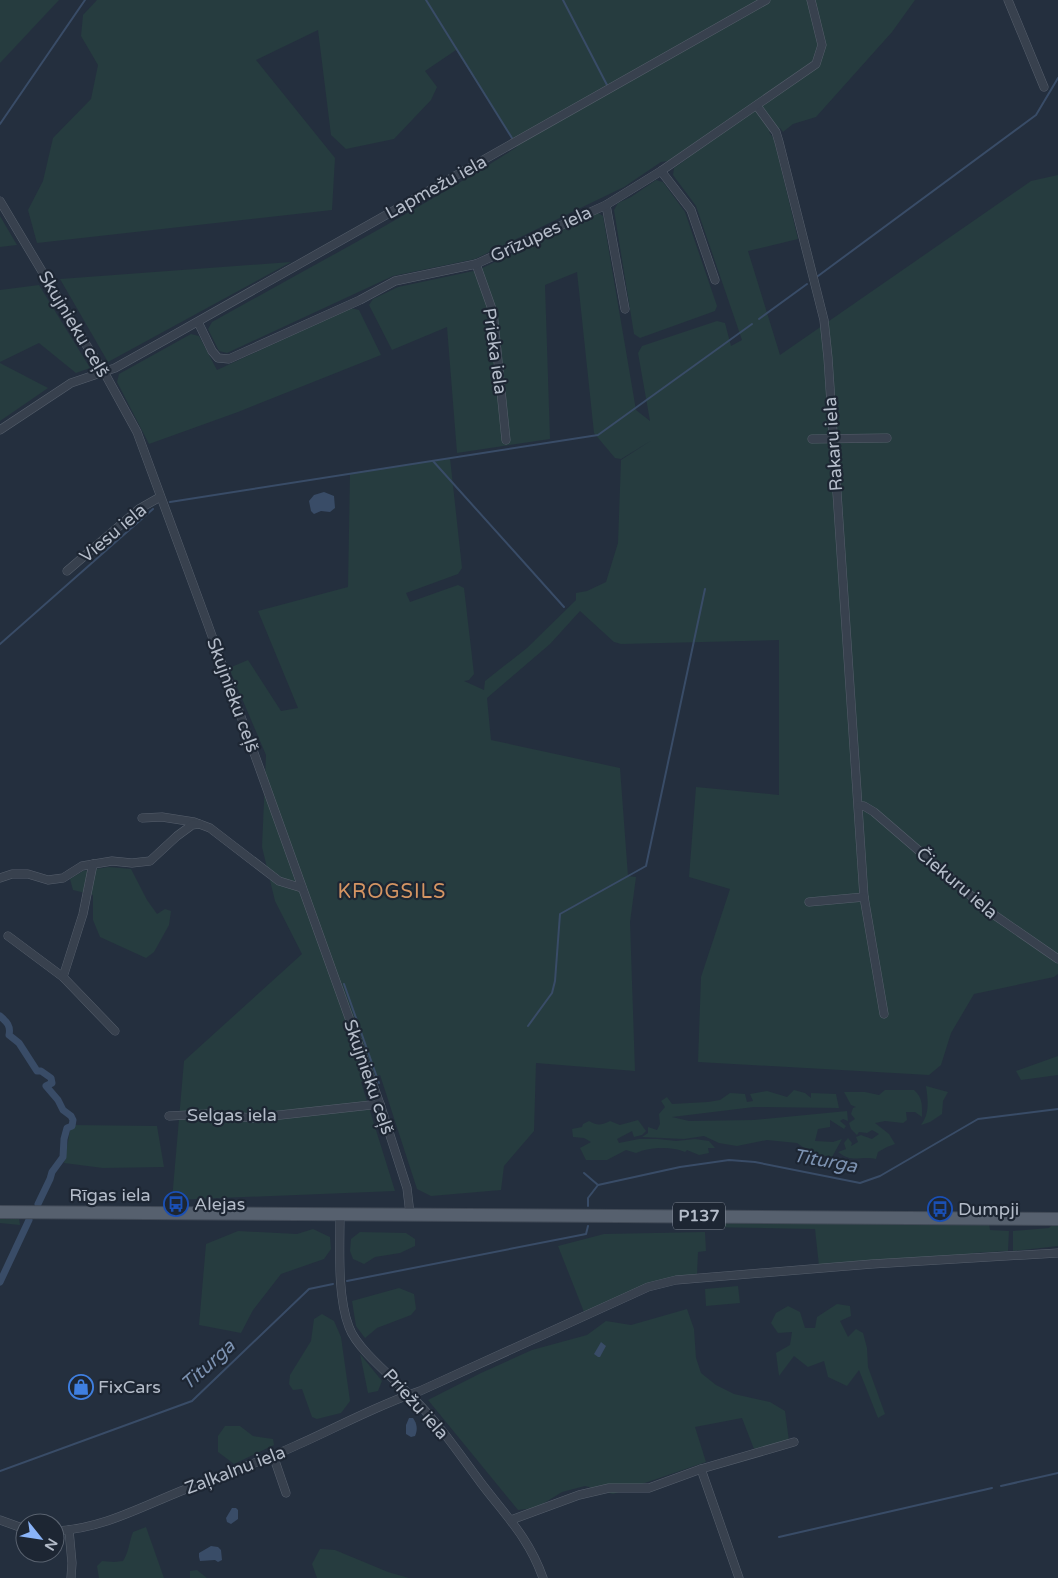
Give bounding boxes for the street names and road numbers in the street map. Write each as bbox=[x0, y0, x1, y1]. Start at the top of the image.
street label: Lapmežu iela bbox=[381, 150, 491, 224]
street label: Grīzupes iela bbox=[487, 201, 595, 267]
street label: Skujnieku ceļš bbox=[34, 267, 114, 381]
street label: Prieka iela bbox=[478, 306, 512, 396]
street label: Rakaru iela bbox=[819, 396, 847, 492]
street label: Viesu iela bbox=[75, 499, 151, 567]
street label: Skujnieku ceļš bbox=[202, 635, 264, 755]
street label: Čiekuru iela bbox=[912, 843, 1002, 923]
street label: Skujnieku ceļš bbox=[339, 1017, 399, 1137]
street label: Selgas iela bbox=[187, 1104, 277, 1126]
street label: Rīgas iela bbox=[69, 1184, 151, 1206]
road number: P137 bbox=[673, 1202, 725, 1230]
street label: Priežu iela bbox=[379, 1364, 453, 1444]
street label: Zaļkalnu iela bbox=[182, 1441, 288, 1499]

